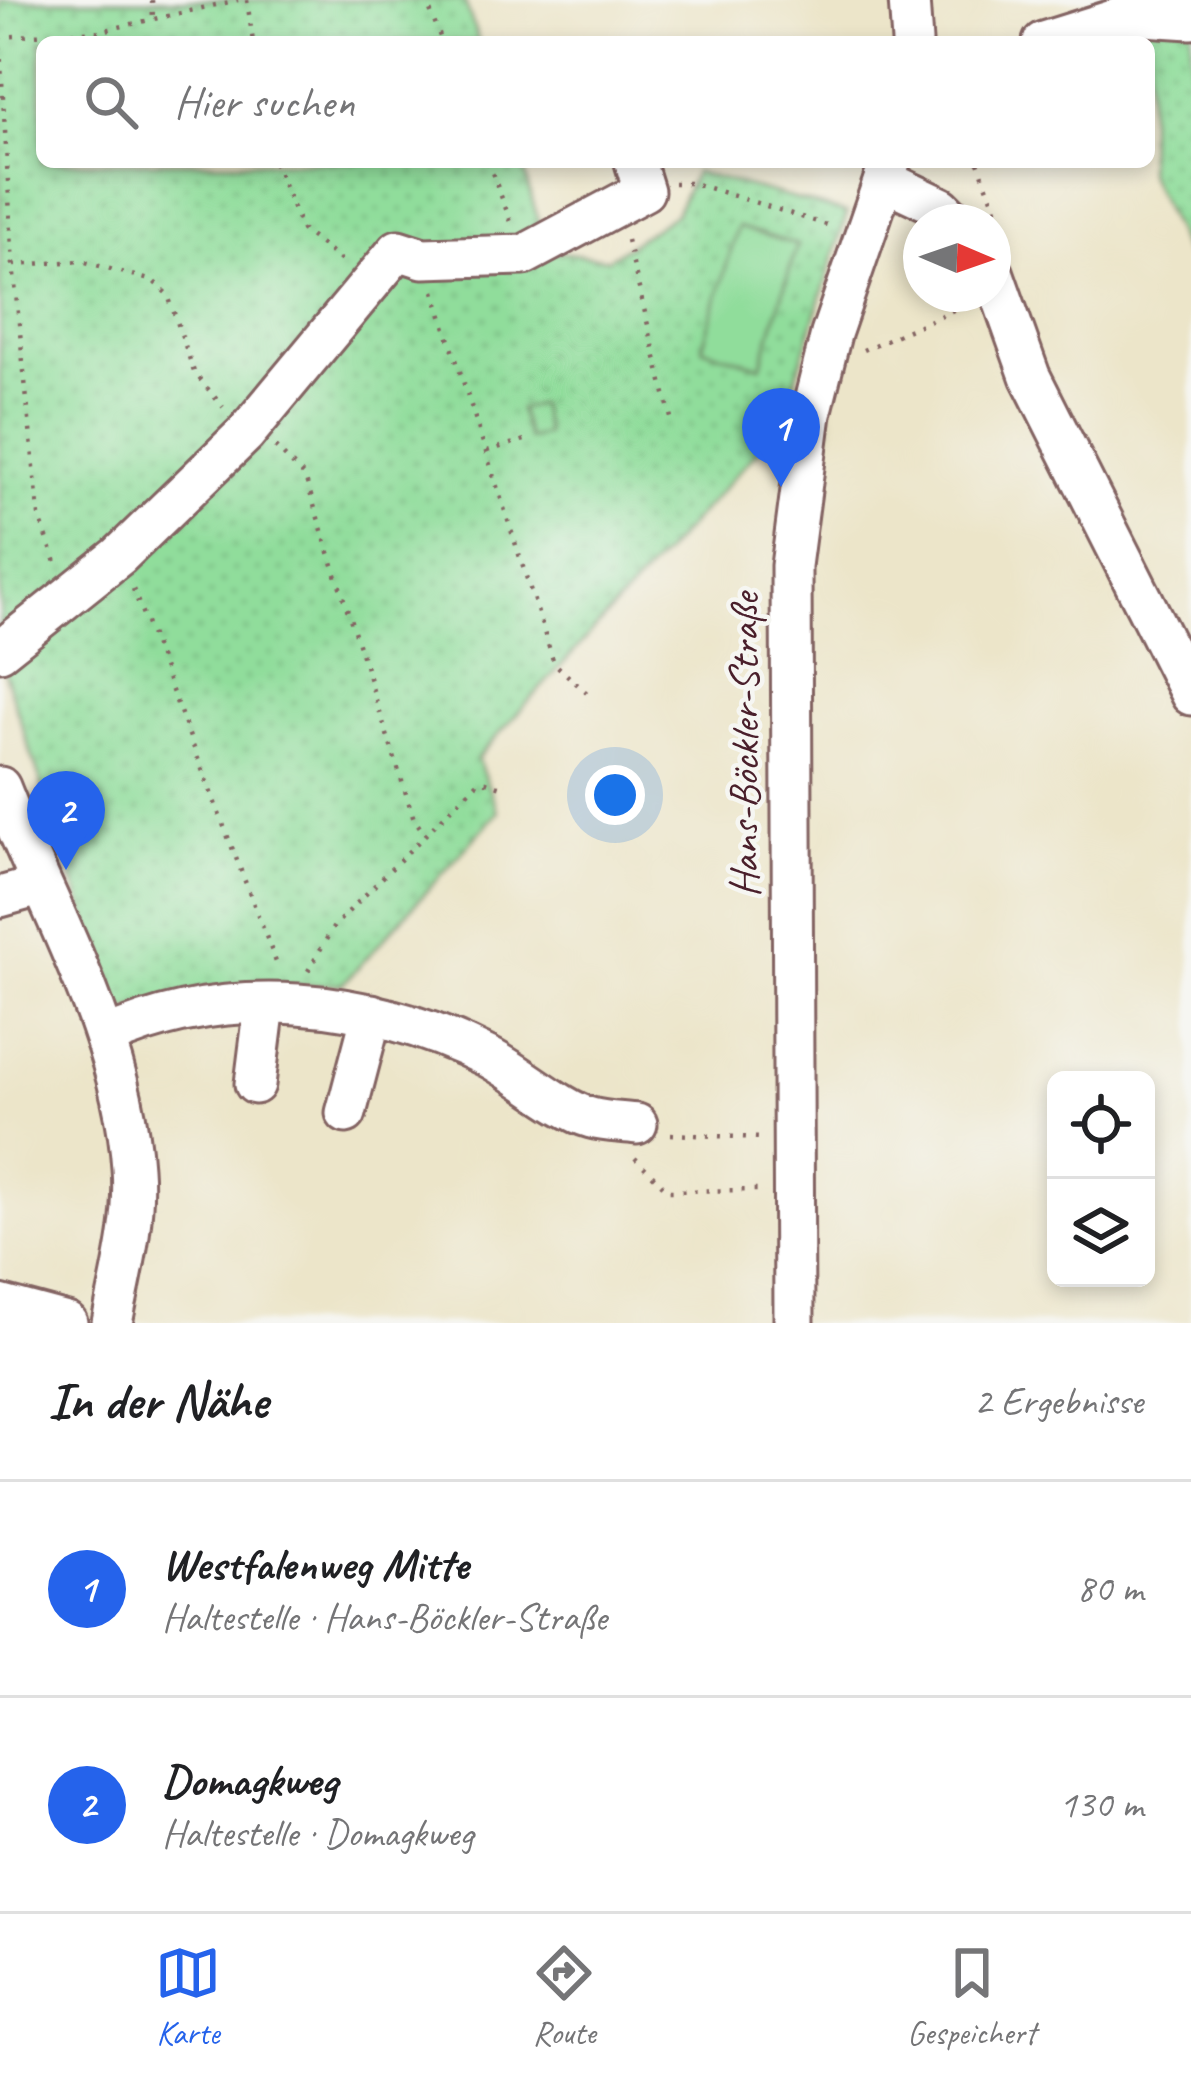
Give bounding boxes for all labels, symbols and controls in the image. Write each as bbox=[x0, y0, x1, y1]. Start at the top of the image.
search box bbox=[36, 36, 1155, 168]
icon: search bbox=[78, 69, 144, 135]
text: Hier suchen bbox=[174, 74, 354, 131]
north arrow bbox=[903, 204, 1011, 312]
pin: 1 bbox=[742, 388, 820, 487]
street label: Hans-Böckler-Straße bbox=[718, 589, 771, 897]
your location bbox=[585, 765, 645, 825]
pin: 2 bbox=[27, 771, 105, 870]
map controls bbox=[1047, 1071, 1155, 1287]
button: locate bbox=[1047, 1071, 1155, 1179]
button: layers bbox=[1047, 1179, 1155, 1287]
text: In der Nähe bbox=[48, 1369, 267, 1433]
text: 2 Ergebnisse bbox=[974, 1377, 1143, 1426]
text: Westfalenweg Mitte bbox=[162, 1536, 468, 1593]
text: 1 bbox=[78, 1564, 96, 1613]
text: 80 m bbox=[1077, 1564, 1143, 1613]
text: Haltestelle · Hans-Böckler-Straße bbox=[162, 1593, 607, 1642]
text: Domagkweg bbox=[162, 1752, 337, 1809]
text: 2 bbox=[78, 1780, 96, 1829]
text: 130 m bbox=[1059, 1780, 1143, 1829]
text: Haltestelle · Domagkweg bbox=[162, 1809, 473, 1858]
tab: Karte bbox=[155, 1940, 221, 2054]
tab: Route bbox=[531, 1940, 597, 2054]
tab: Gespeichert bbox=[907, 1940, 1036, 2054]

